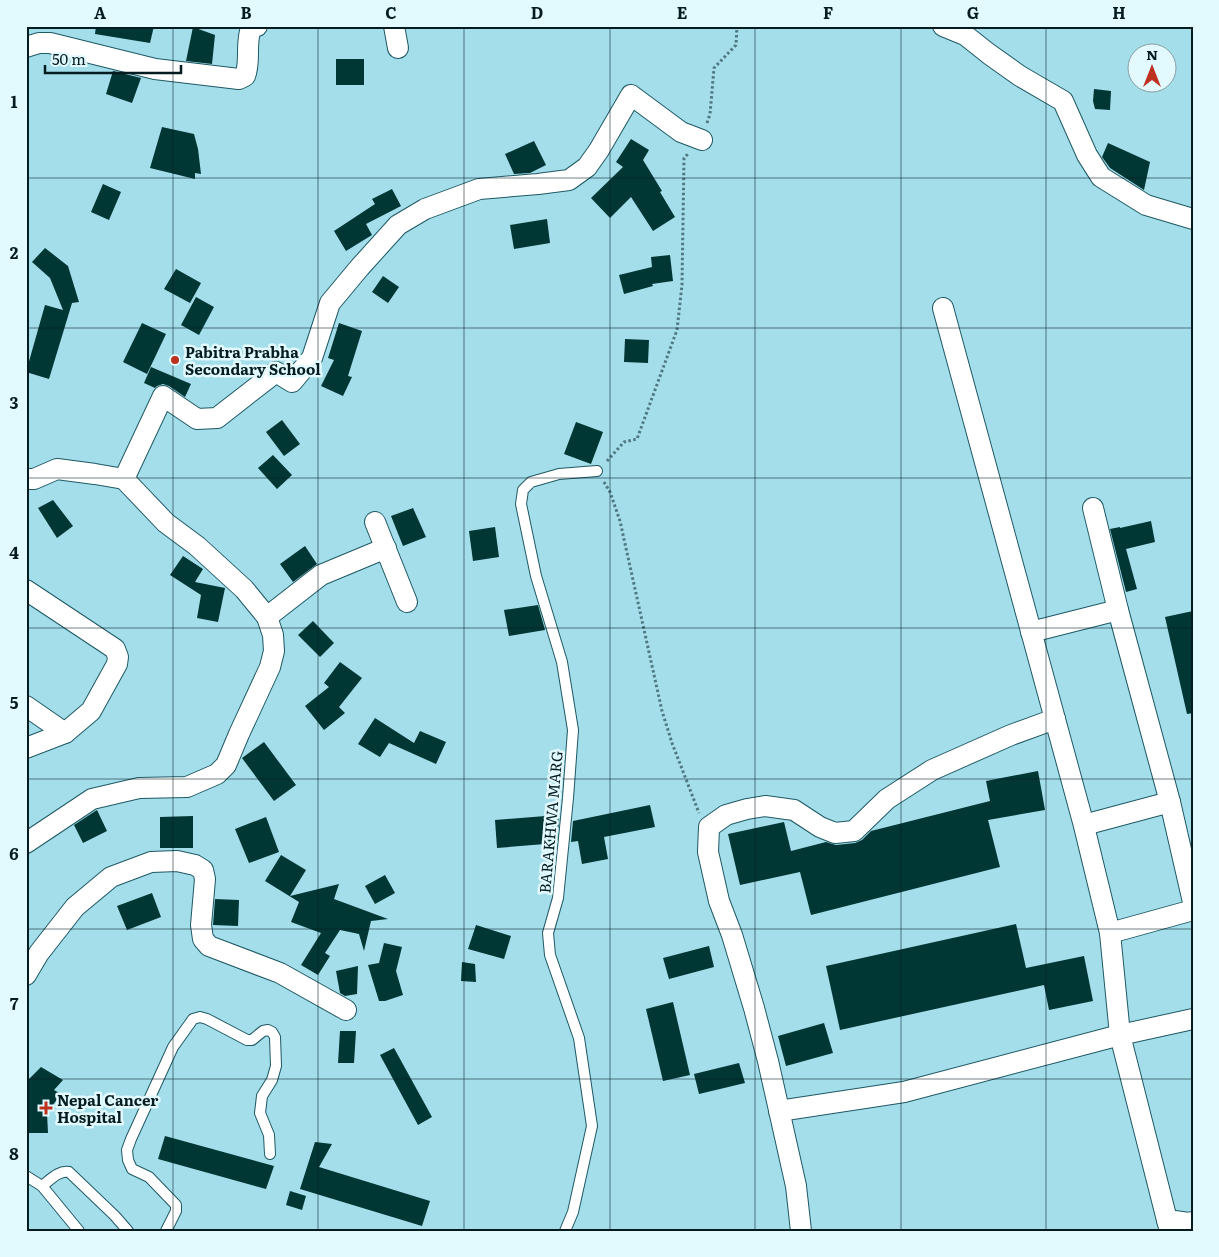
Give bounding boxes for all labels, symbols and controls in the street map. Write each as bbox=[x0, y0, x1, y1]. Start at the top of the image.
text: A bbox=[94, 0, 106, 24]
text: B bbox=[240, 0, 252, 24]
text: C bbox=[385, 0, 397, 24]
text: D bbox=[531, 0, 543, 24]
text: E bbox=[677, 0, 688, 24]
text: F bbox=[823, 0, 833, 24]
text: G bbox=[967, 0, 979, 24]
text: H bbox=[1112, 0, 1126, 24]
scale bar bbox=[45, 42, 181, 74]
north arrow bbox=[1126, 42, 1176, 92]
text: N bbox=[1146, 44, 1158, 64]
text: 50 m bbox=[52, 47, 86, 70]
text: 1 bbox=[11, 89, 18, 113]
text: 2 bbox=[10, 240, 19, 264]
place label: Pabitra Prabha Secondary School bbox=[185, 340, 321, 380]
marker: Pabitra Prabha Secondary School bbox=[169, 354, 181, 366]
text: 3 bbox=[10, 390, 19, 414]
text: 4 bbox=[9, 540, 19, 564]
text: 5 bbox=[10, 690, 19, 714]
street label: BARAKHWA MARG bbox=[532, 750, 568, 894]
text: 6 bbox=[9, 841, 19, 865]
text: 7 bbox=[10, 991, 19, 1015]
place label: Nepal Cancer Hospital bbox=[57, 1088, 158, 1128]
marker: Nepal Cancer Hospital bbox=[39, 1101, 53, 1115]
text: 8 bbox=[9, 1141, 19, 1165]

